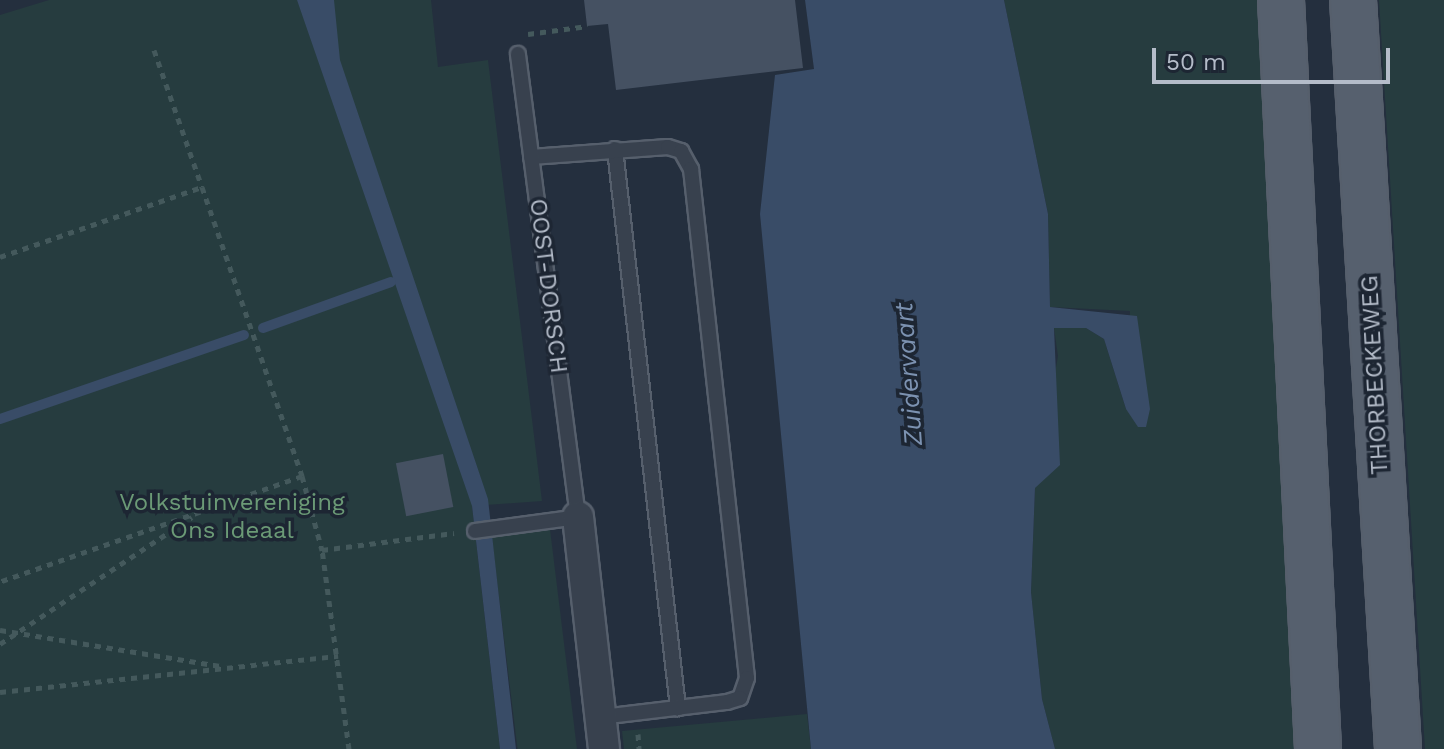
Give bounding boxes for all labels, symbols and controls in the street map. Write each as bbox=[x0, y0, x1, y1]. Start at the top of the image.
scale bar bbox=[1156, 32, 1394, 82]
text: 50 m bbox=[1166, 48, 1226, 76]
street label: OOST-DORSCH bbox=[523, 197, 573, 375]
street label: THORBECKEWEG bbox=[1355, 275, 1395, 475]
water label: Zuidervaart bbox=[888, 301, 930, 447]
park label: Volkstuinvereniging Ons Ideaal bbox=[119, 489, 345, 545]

